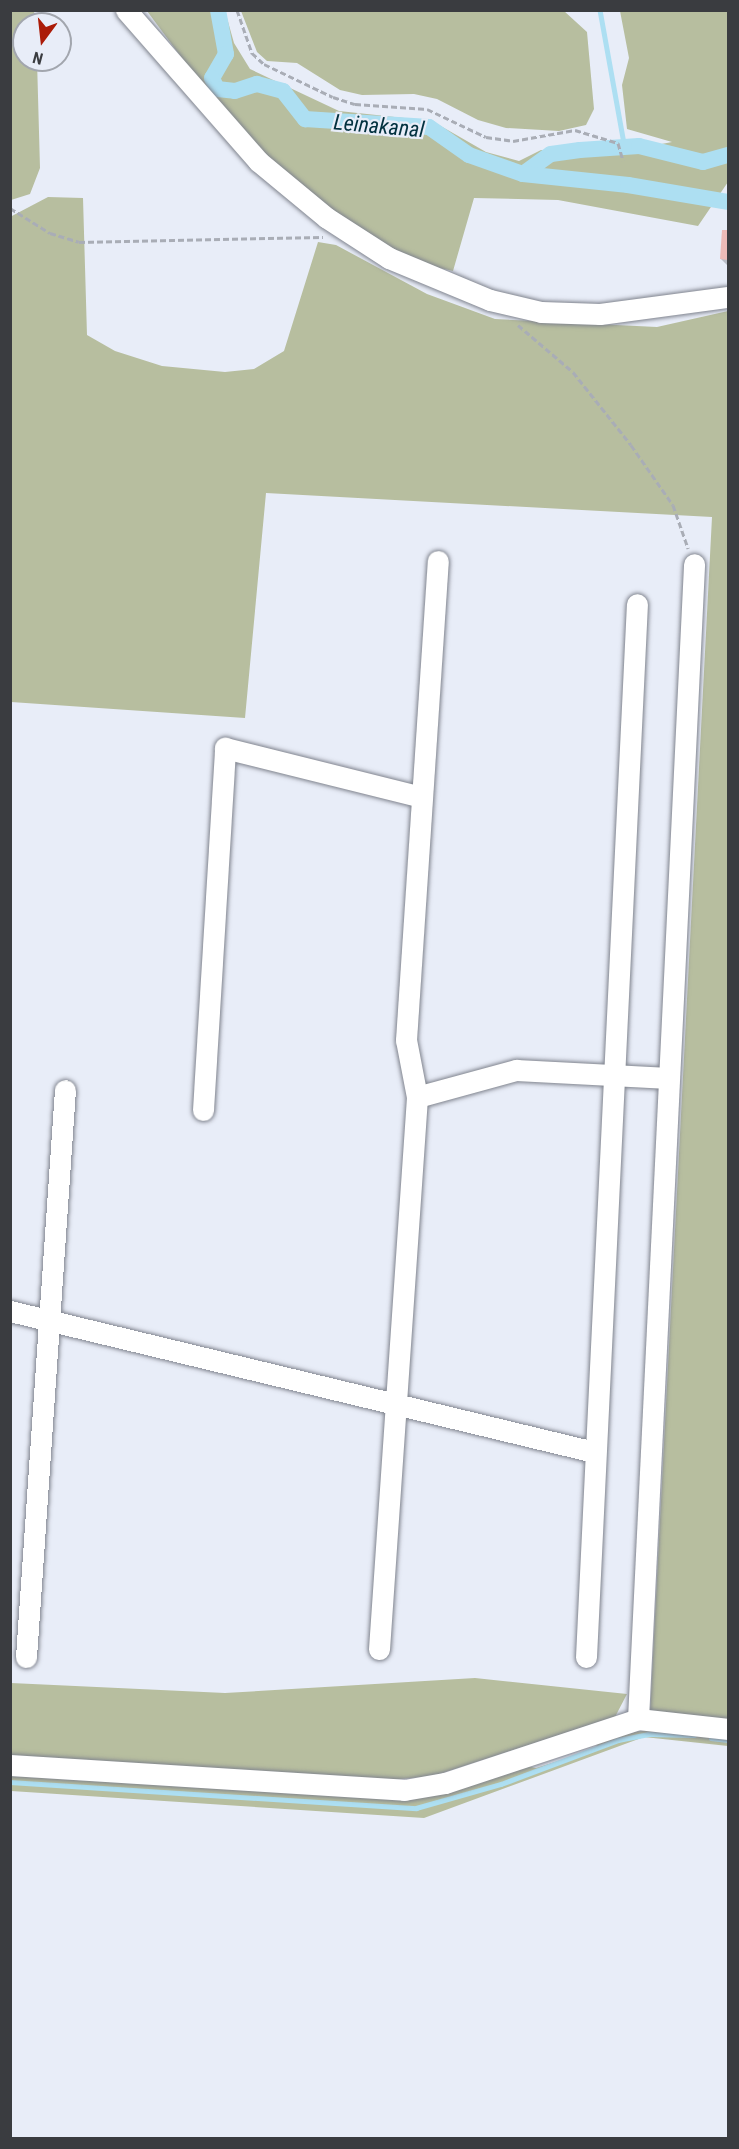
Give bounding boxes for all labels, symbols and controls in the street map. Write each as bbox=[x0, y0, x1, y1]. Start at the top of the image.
north arrow bbox=[12, 12, 72, 72]
text: N bbox=[31, 47, 45, 68]
water label: Leinakanal bbox=[333, 109, 425, 143]

